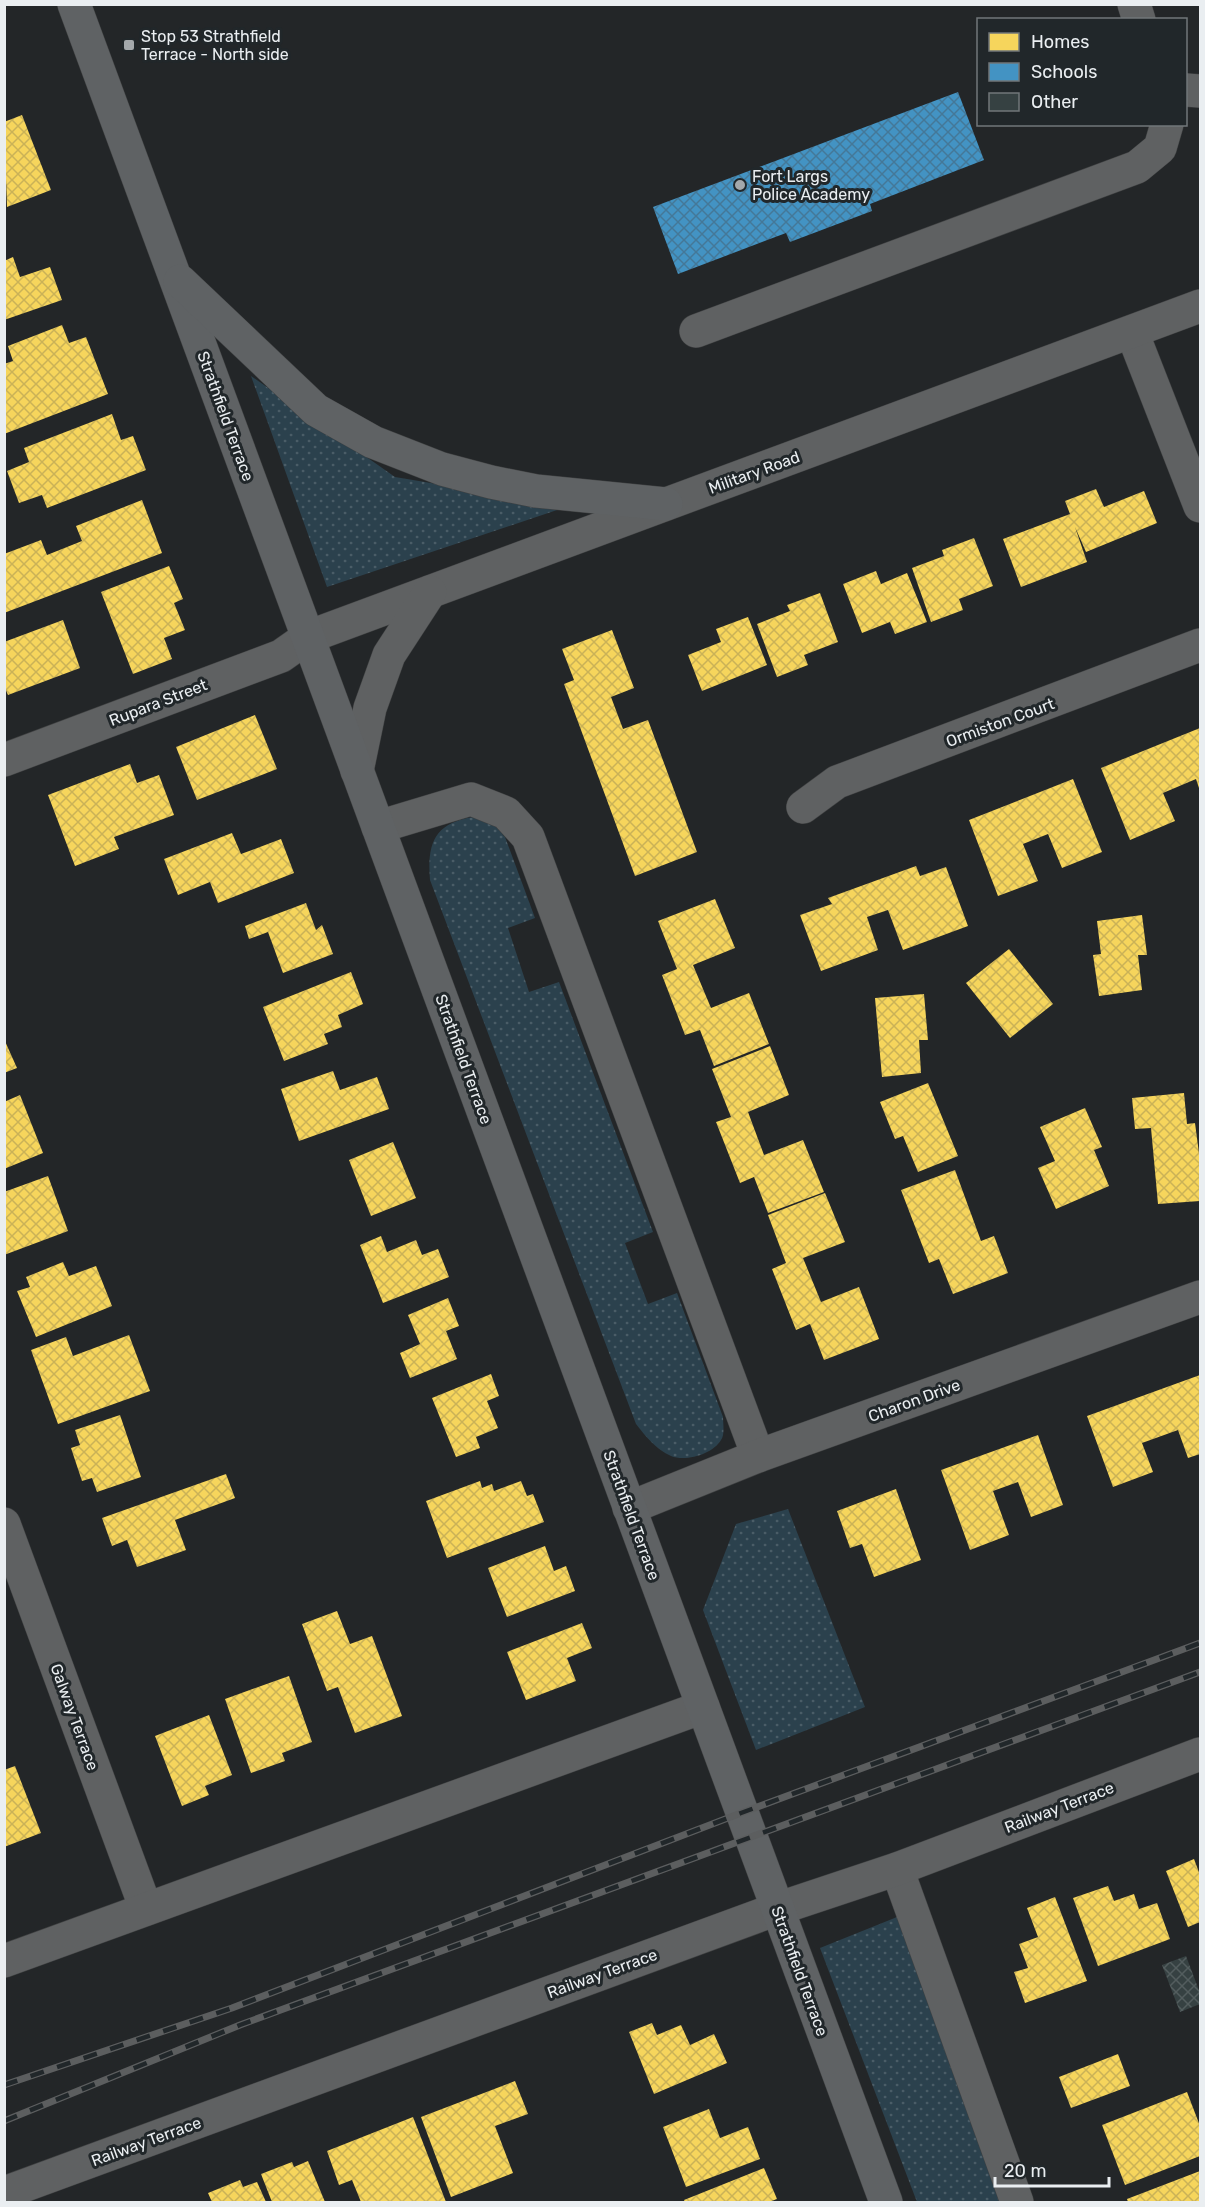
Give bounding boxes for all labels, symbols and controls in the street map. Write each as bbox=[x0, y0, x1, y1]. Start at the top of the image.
legend bbox=[977, 18, 1187, 126]
place label: Stop 53 Strathfield Terrace - North side bbox=[141, 27, 289, 64]
text: Homes bbox=[1031, 31, 1089, 53]
marker: Stop 53 Strathfield Terrace - North side bbox=[122, 38, 136, 52]
text: Schools bbox=[1031, 61, 1097, 83]
text: Other bbox=[1031, 91, 1078, 113]
place label: Fort Largs Police Academy bbox=[752, 167, 870, 204]
marker: Fort Largs Police Academy bbox=[733, 178, 747, 192]
street label: Strathfield Terrace bbox=[193, 349, 258, 484]
street label: Military Road bbox=[706, 447, 802, 498]
street label: Rupara Street bbox=[106, 675, 210, 730]
street label: Ormiston Court bbox=[943, 694, 1057, 751]
street label: Strathfield Terrace bbox=[431, 992, 496, 1127]
street label: Charon Drive bbox=[866, 1375, 963, 1426]
street label: Strathfield Terrace bbox=[599, 1448, 664, 1583]
street label: Galway Terrace bbox=[46, 1661, 103, 1773]
street label: Railway Terrace bbox=[1002, 1778, 1117, 1837]
street label: Strathfield Terrace bbox=[767, 1904, 832, 2039]
street label: Railway Terrace bbox=[545, 1945, 660, 2002]
street label: Railway Terrace bbox=[89, 2113, 204, 2170]
scale bar bbox=[995, 2150, 1109, 2188]
text: 20 m bbox=[1004, 2160, 1046, 2182]

